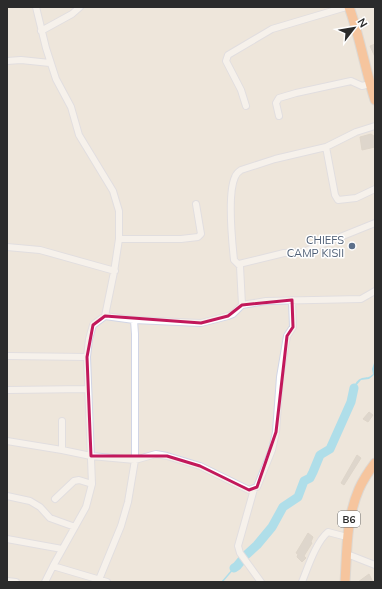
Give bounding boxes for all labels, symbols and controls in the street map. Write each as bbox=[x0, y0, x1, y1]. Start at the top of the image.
north arrow bbox=[334, 8, 374, 48]
text: N bbox=[354, 16, 371, 30]
place label: CHIEFS CAMP KISII bbox=[287, 233, 344, 260]
marker: CHIEFS CAMP KISII bbox=[347, 241, 357, 251]
road number: B6 bbox=[338, 511, 360, 527]

